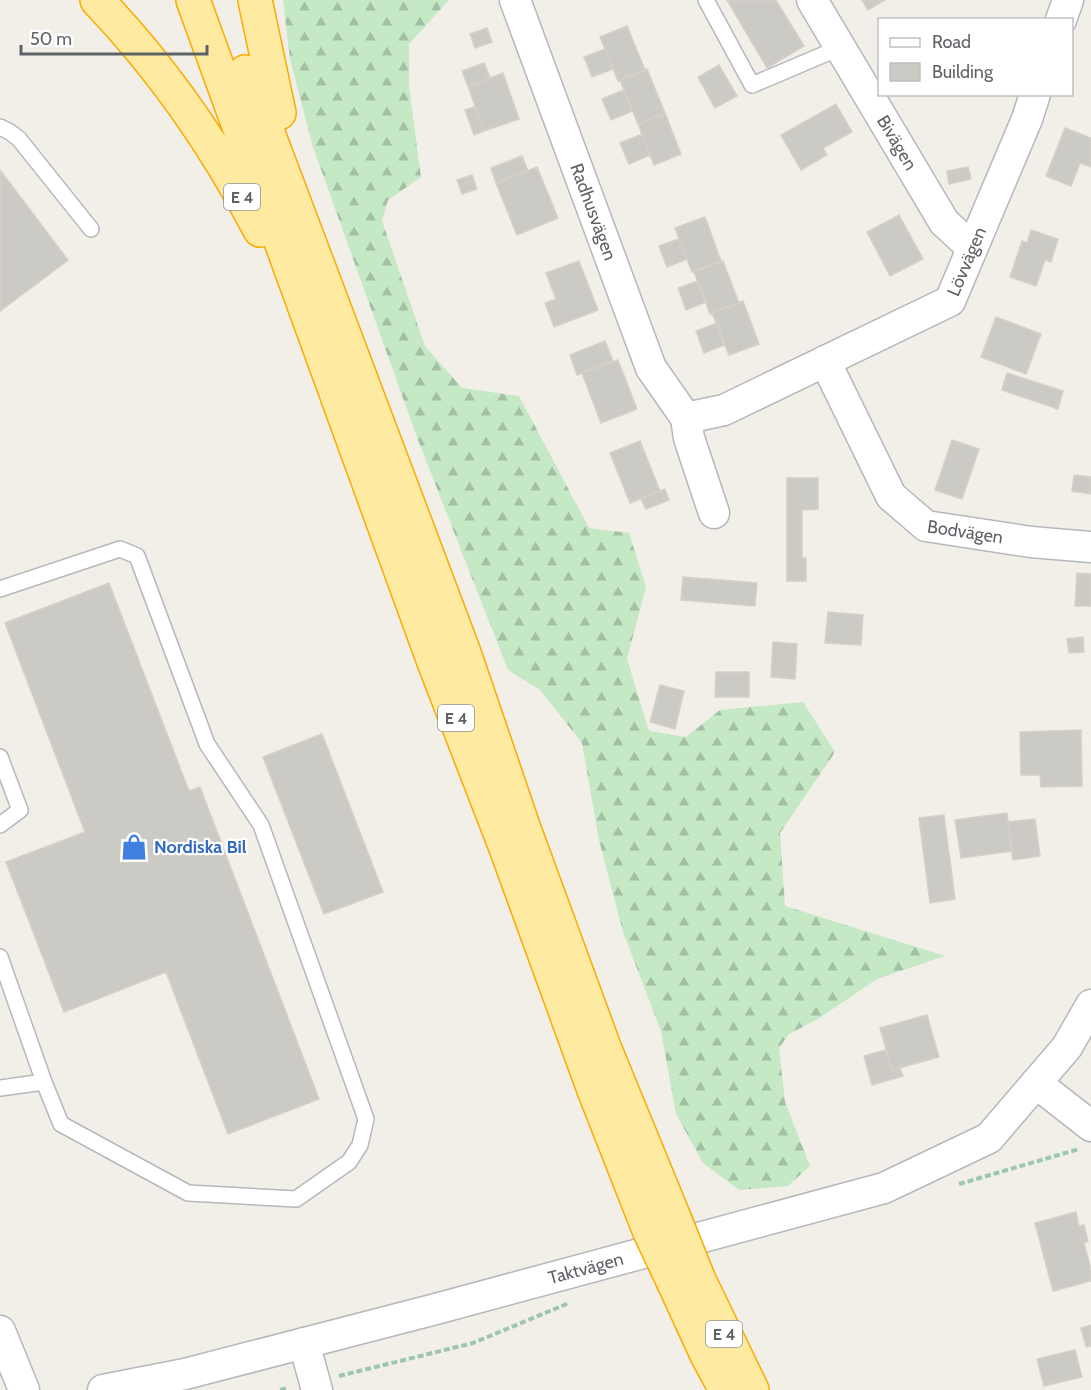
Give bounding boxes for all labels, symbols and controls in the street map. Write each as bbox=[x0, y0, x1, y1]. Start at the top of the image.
scale bar bbox=[21, 18, 207, 56]
legend bbox=[878, 18, 1073, 96]
text: 50 m bbox=[30, 28, 72, 50]
text: Road bbox=[932, 31, 971, 53]
text: Building bbox=[932, 61, 994, 83]
street label: Bivägen bbox=[872, 111, 922, 174]
street label: Radhusvägen bbox=[565, 160, 621, 263]
road number: E 4 bbox=[224, 184, 260, 210]
street label: Lövvägen bbox=[942, 224, 991, 299]
street label: Bodvägen bbox=[926, 515, 1005, 549]
road number: E 4 bbox=[438, 705, 474, 731]
shop icon: Nordiska Bil bbox=[119, 832, 149, 862]
place label: Nordiska Bil bbox=[154, 836, 247, 858]
street label: Taktvägen bbox=[546, 1248, 626, 1289]
road number: E 4 bbox=[706, 1321, 742, 1347]

